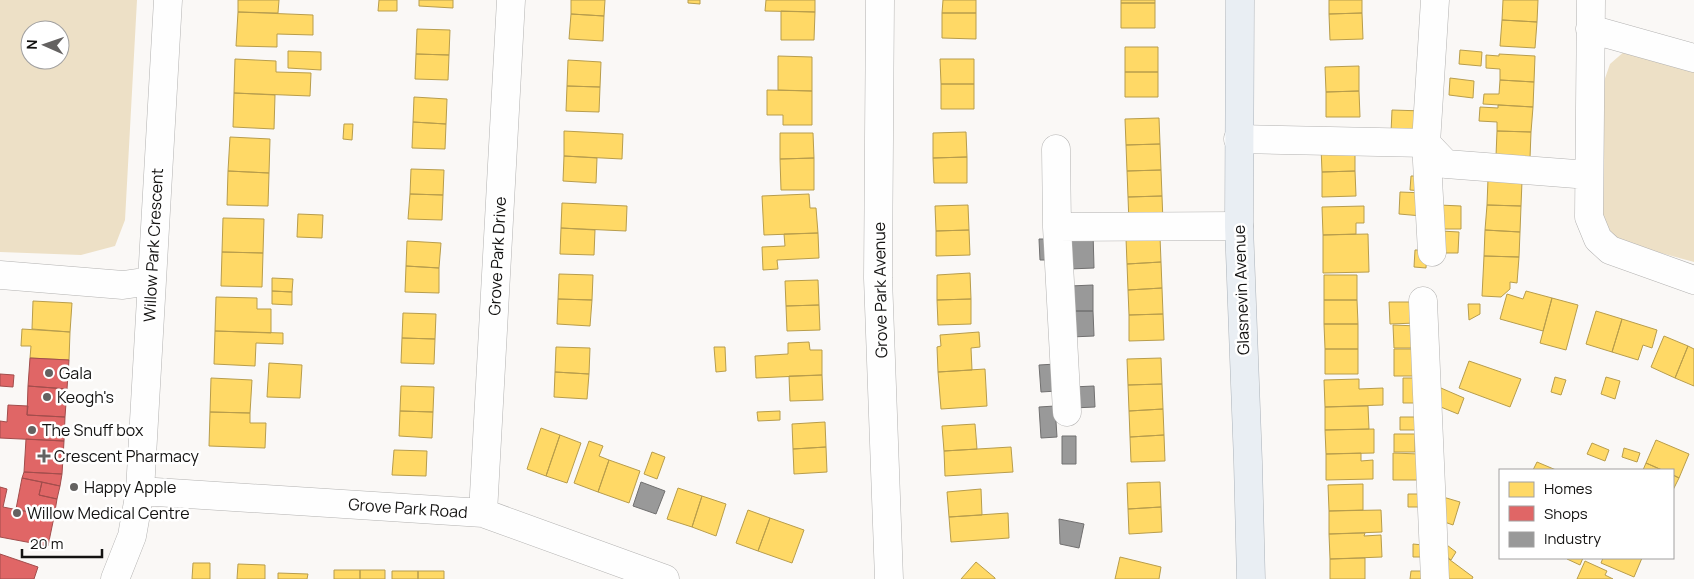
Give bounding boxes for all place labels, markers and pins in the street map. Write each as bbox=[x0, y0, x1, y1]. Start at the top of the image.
place label: Gala bbox=[59, 362, 92, 384]
marker: Gala bbox=[43, 367, 55, 379]
place label: Keogh's bbox=[57, 386, 114, 408]
marker: Keogh's bbox=[41, 391, 53, 403]
place label: The Snuff box bbox=[42, 419, 144, 441]
marker: The Snuff box bbox=[26, 424, 38, 436]
place label: Crescent Pharmacy bbox=[54, 445, 199, 467]
marker: Crescent Pharmacy bbox=[38, 450, 50, 462]
place label: Happy Apple bbox=[84, 476, 176, 498]
marker: Happy Apple bbox=[68, 481, 80, 493]
place label: Willow Medical Centre bbox=[27, 502, 190, 524]
marker: Willow Medical Centre bbox=[11, 507, 23, 519]

